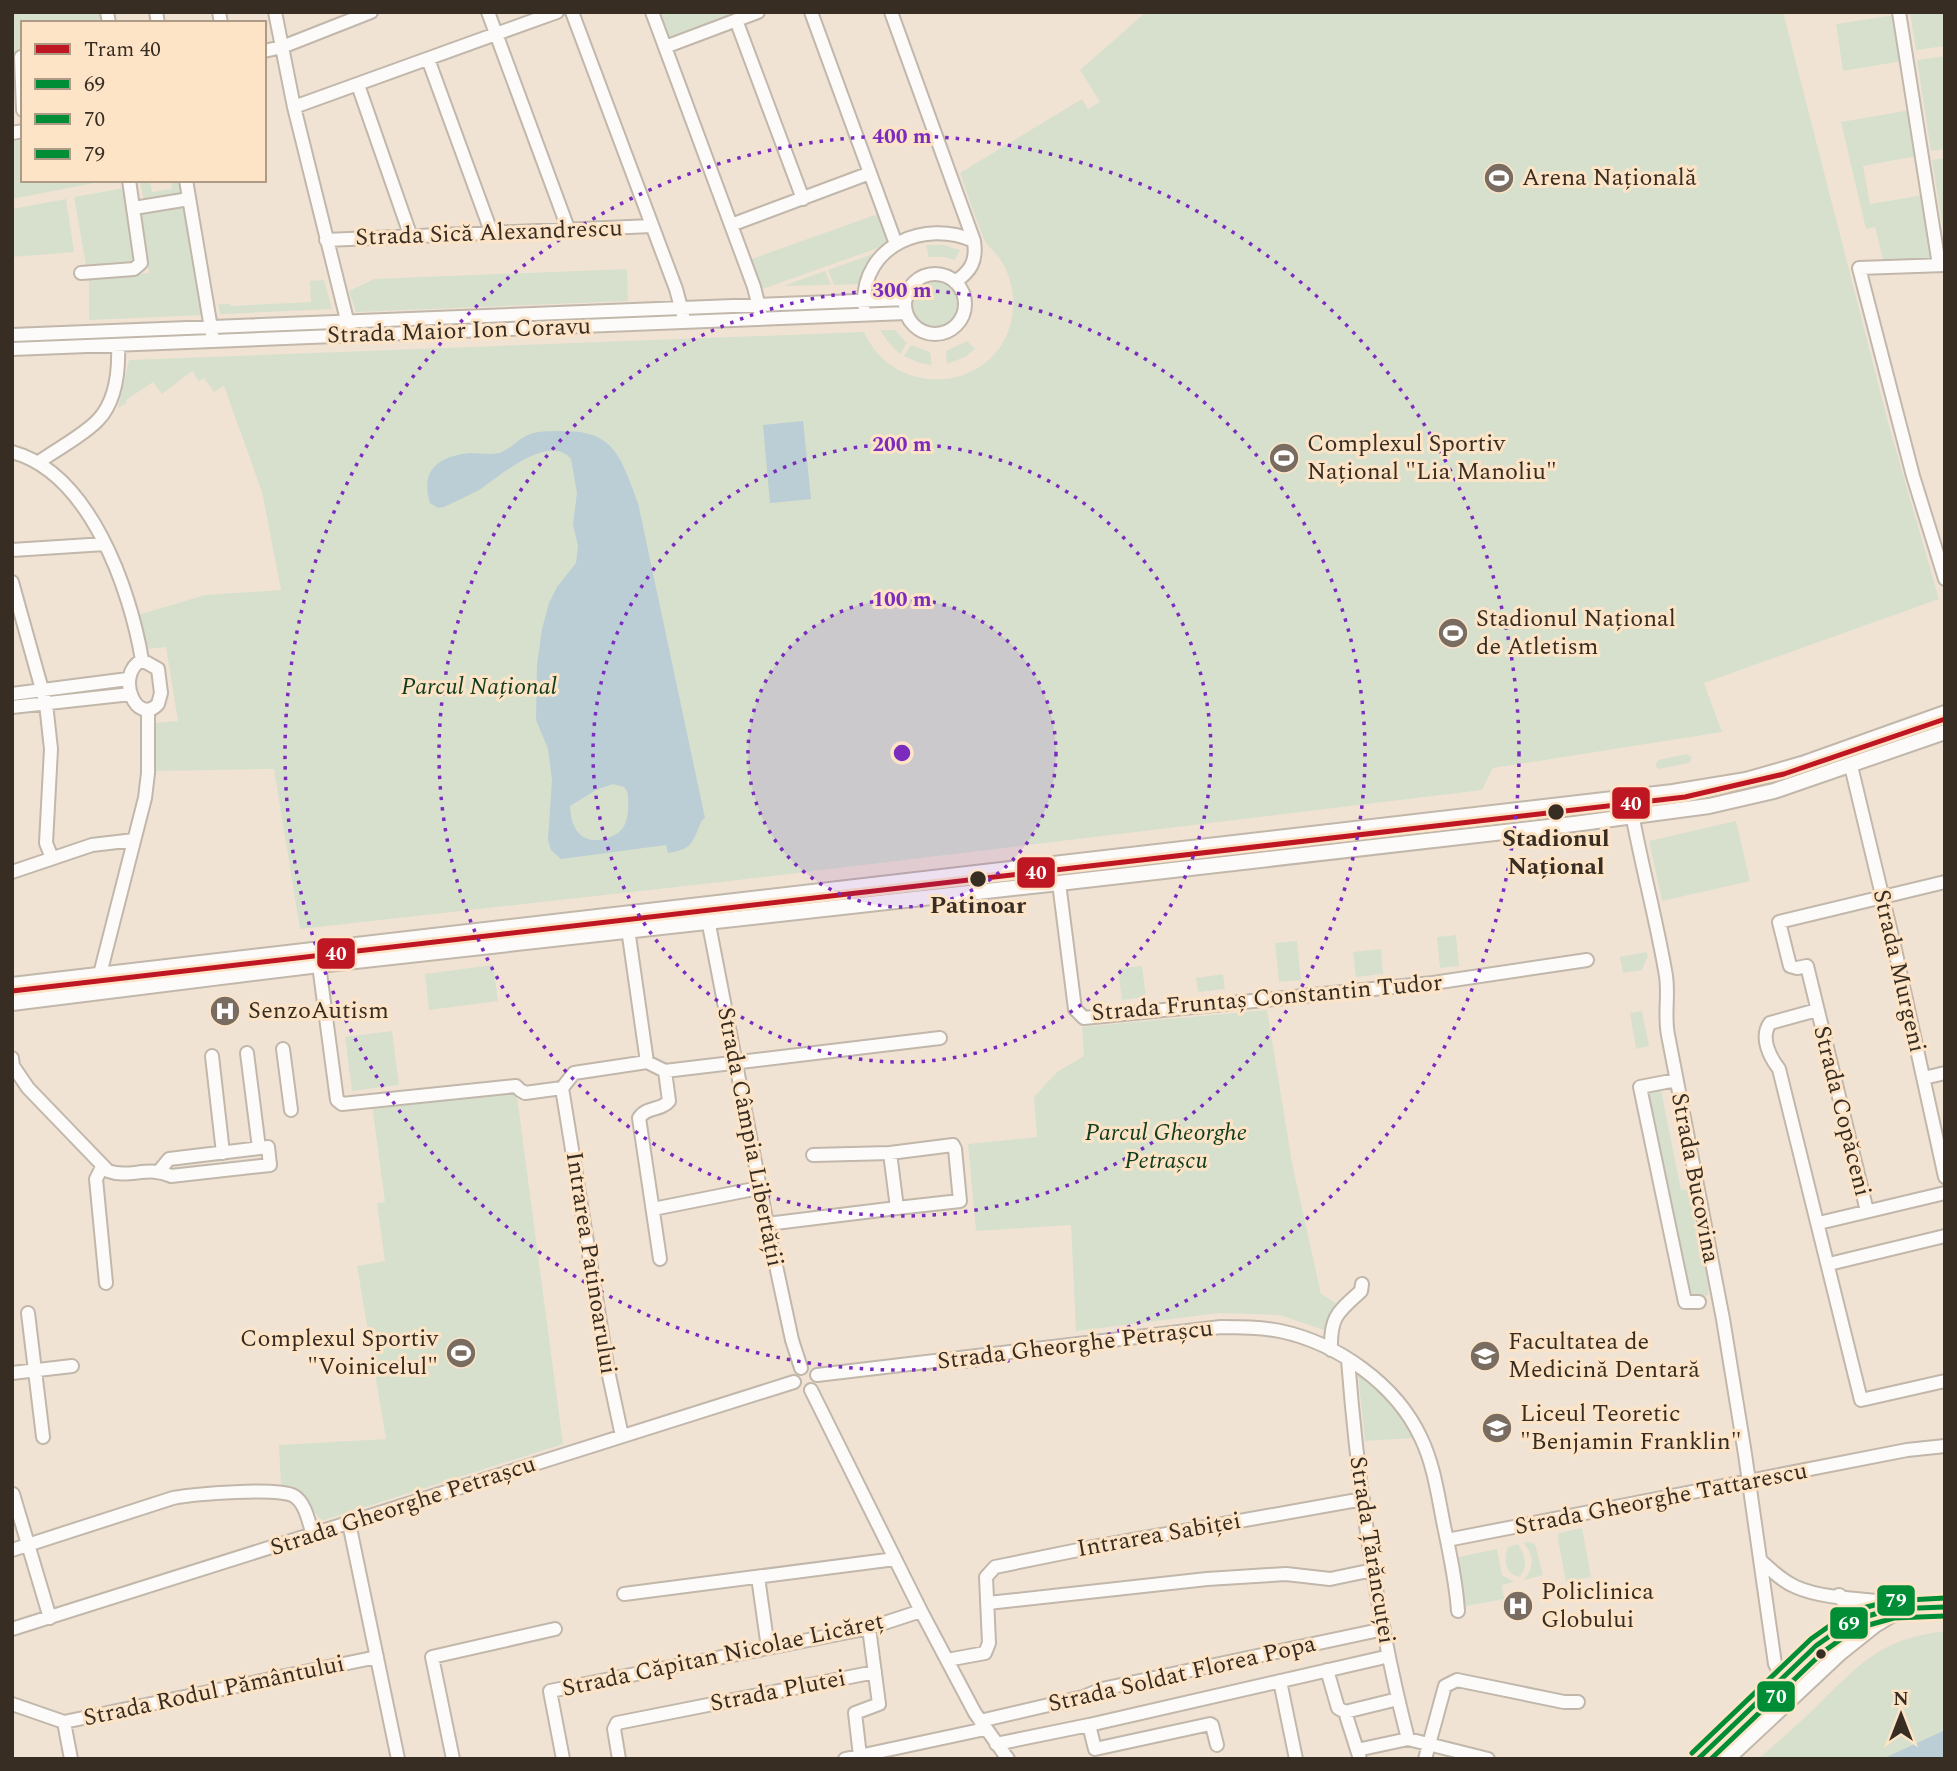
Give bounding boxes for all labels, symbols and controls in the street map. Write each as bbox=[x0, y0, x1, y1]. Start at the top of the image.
legend bbox=[21, 21, 266, 182]
text: Tram 40 bbox=[84, 34, 161, 66]
text: 69 bbox=[84, 69, 105, 101]
text: 70 bbox=[84, 104, 105, 136]
text: 400 m bbox=[872, 121, 932, 153]
text: 79 bbox=[84, 139, 105, 171]
place label: Arena Națională bbox=[1522, 160, 1697, 196]
sports icon: Arena Națională bbox=[1482, 161, 1516, 195]
street label: Strada Sică Alexandrescu bbox=[355, 210, 623, 256]
text: 300 m bbox=[872, 275, 932, 307]
street label: Strada Maior Ion Coravu bbox=[326, 308, 592, 354]
place label: Complexul Sportiv Național "Lia Manoliu" bbox=[1307, 426, 1557, 490]
text: 200 m bbox=[872, 429, 932, 461]
sports icon: Complexul Sportiv Național "Lia Manoliu" bbox=[1267, 441, 1301, 475]
text: 100 m bbox=[872, 584, 932, 616]
place label: Stadionul Național de Atletism bbox=[1476, 601, 1676, 665]
sports icon: Stadionul Național de Atletism bbox=[1436, 616, 1470, 650]
park label: Parcul Național bbox=[401, 669, 557, 705]
centre of rings bbox=[890, 741, 914, 765]
line badge: 40 bbox=[1611, 786, 1651, 820]
text: 40 bbox=[1620, 790, 1642, 819]
marker: Stadionul Național bbox=[1546, 802, 1566, 822]
place label: Stadionul Național bbox=[1502, 821, 1610, 885]
line badge: 40 bbox=[1016, 856, 1056, 889]
text: 40 bbox=[1025, 859, 1047, 888]
marker: Patinoar bbox=[968, 869, 988, 889]
street label: Strada Murgeni bbox=[1863, 886, 1935, 1056]
place label: Patinoar bbox=[930, 888, 1027, 924]
line badge: 40 bbox=[316, 937, 356, 970]
text: 40 bbox=[325, 940, 347, 969]
street label: Strada Fruntaș Constantin Tudor bbox=[1090, 965, 1444, 1031]
place label: SenzoAutism bbox=[248, 993, 389, 1029]
hospital icon: SenzoAutism bbox=[208, 994, 242, 1028]
street label: Strada Câmpia Libertății bbox=[707, 1004, 793, 1270]
street label: Strada Copăceni bbox=[1803, 1022, 1881, 1200]
street label: Strada Bucovina bbox=[1661, 1090, 1729, 1266]
park label: Parcul Gheorghe Petrașcu bbox=[1085, 1115, 1247, 1179]
street label: Intrarea Patinoarului bbox=[556, 1149, 626, 1377]
street label: Strada Gheorghe Petrașcu bbox=[935, 1310, 1215, 1380]
place label: Complexul Sportiv "Voinicelul" bbox=[240, 1321, 439, 1385]
place label: Facultatea de Medicină Dentară bbox=[1508, 1324, 1700, 1388]
sports icon: Complexul Sportiv "Voinicelul" bbox=[444, 1336, 478, 1370]
school or university icon: Facultatea de Medicină Dentară bbox=[1468, 1339, 1502, 1373]
place label: Liceul Teoretic "Benjamin Franklin" bbox=[1520, 1396, 1742, 1460]
school or university icon: Liceul Teoretic "Benjamin Franklin" bbox=[1480, 1411, 1514, 1445]
street label: Strada Gheorghe Petrașcu bbox=[266, 1446, 540, 1566]
street label: Strada Gheorghe Tattarescu bbox=[1512, 1453, 1810, 1545]
street label: Strada Țărăncuței bbox=[1339, 1454, 1405, 1646]
street label: Intrarea Sabiței bbox=[1074, 1503, 1244, 1567]
place label: Policlinica Globului bbox=[1541, 1574, 1654, 1638]
line badge: 79 bbox=[1876, 1584, 1916, 1617]
text: 79 bbox=[1885, 1587, 1907, 1616]
hospital icon: Policlinica Globului bbox=[1501, 1589, 1535, 1623]
street label: Strada Căpitan Nicolae Licăreț bbox=[559, 1603, 887, 1707]
line badge: 69 bbox=[1829, 1606, 1869, 1640]
text: 69 bbox=[1838, 1610, 1860, 1639]
street label: Strada Soldat Florea Popa bbox=[1045, 1626, 1320, 1722]
street label: Strada Rodul Pământului bbox=[80, 1646, 348, 1736]
unlabelled marker bbox=[1814, 1647, 1828, 1661]
street label: Strada Plutei bbox=[707, 1660, 849, 1722]
line badge: 70 bbox=[1756, 1680, 1796, 1713]
north arrow bbox=[1866, 1680, 1936, 1750]
text: 70 bbox=[1765, 1683, 1787, 1712]
text: N bbox=[1893, 1685, 1909, 1714]

